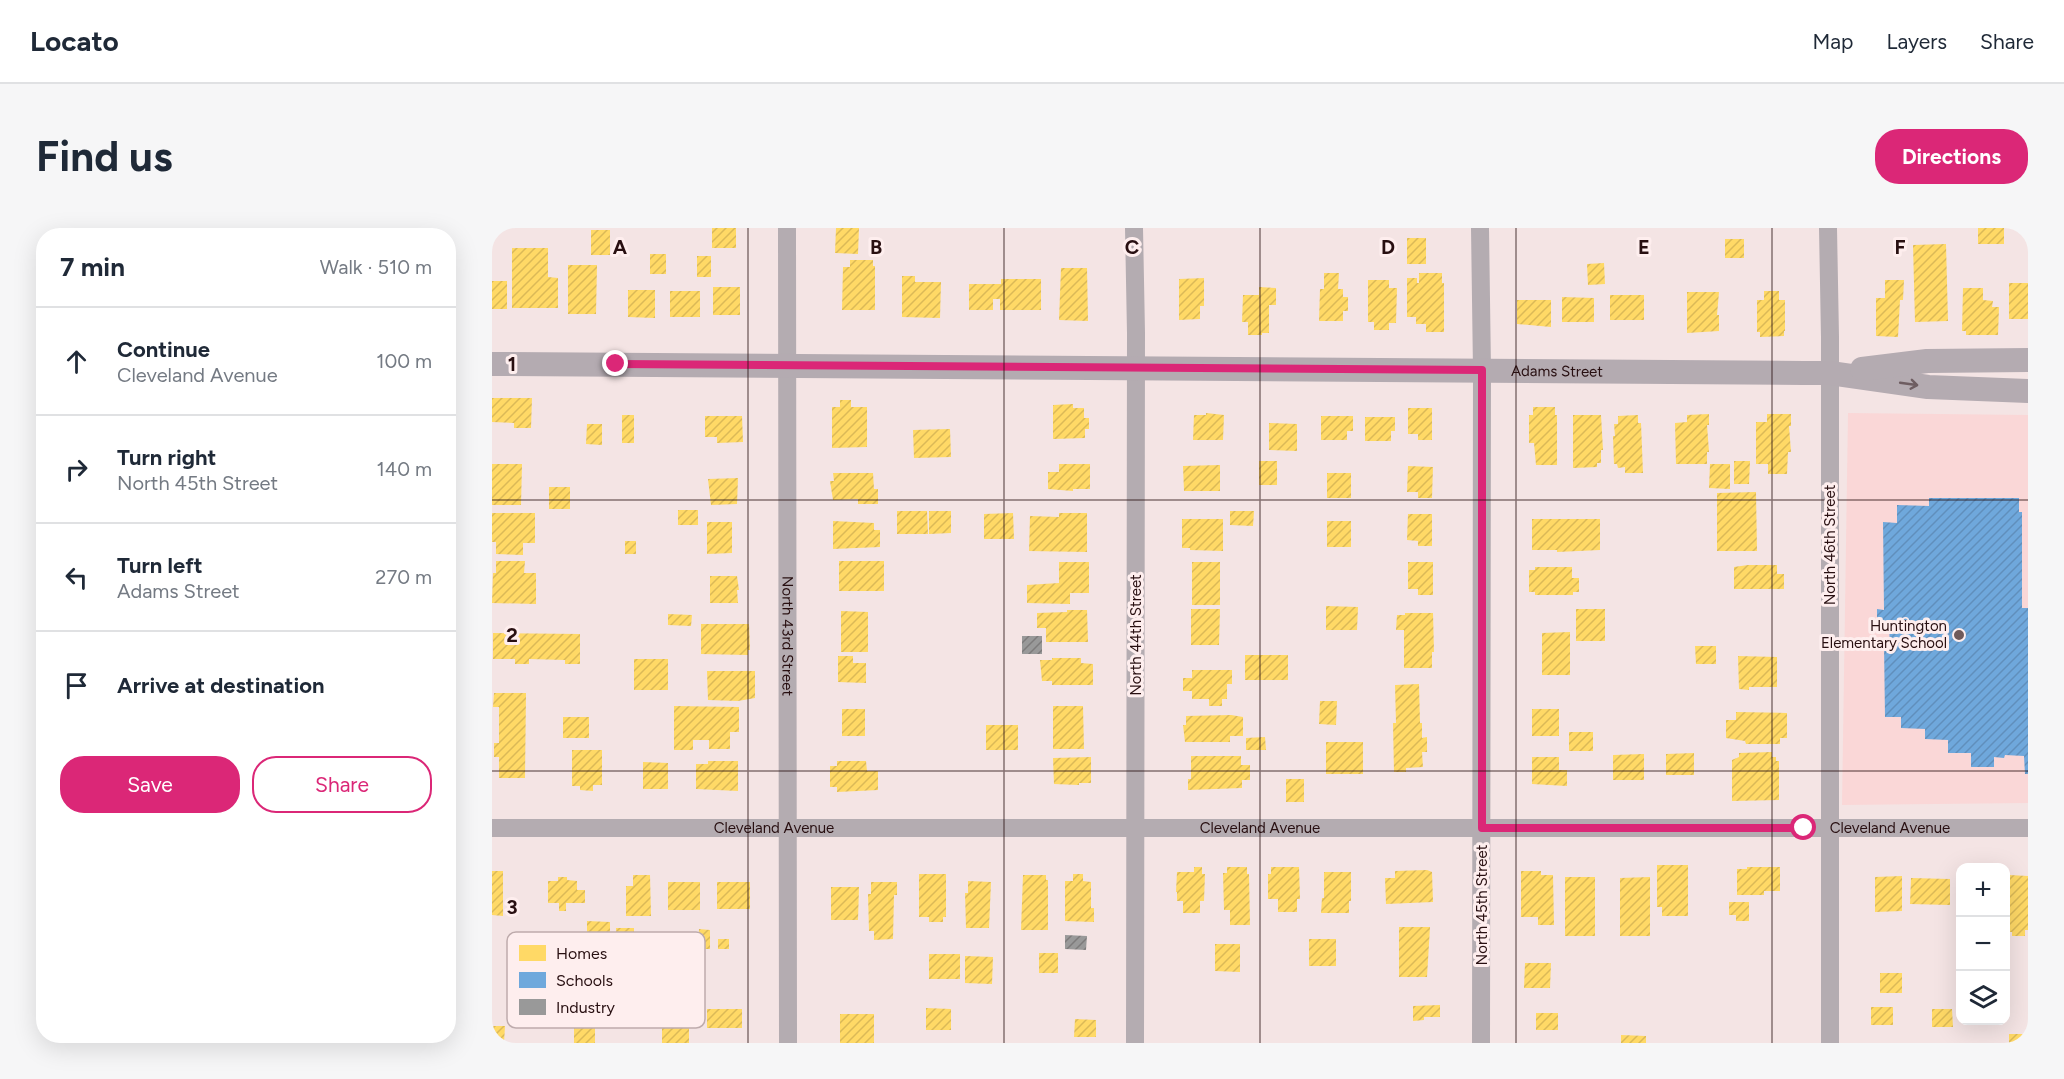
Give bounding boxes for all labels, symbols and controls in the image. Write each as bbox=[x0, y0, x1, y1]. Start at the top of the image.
text: Locato bbox=[30, 24, 119, 58]
text: Map bbox=[1813, 29, 1853, 54]
text: Layers bbox=[1886, 29, 1947, 54]
text: Share bbox=[1980, 29, 2034, 54]
button: Directions bbox=[1875, 129, 2028, 184]
text: Find us bbox=[36, 131, 173, 182]
text: A bbox=[613, 235, 628, 259]
text: B bbox=[870, 235, 882, 259]
text: C bbox=[1125, 235, 1139, 259]
text: D bbox=[1381, 235, 1395, 259]
text: E bbox=[1638, 235, 1650, 259]
text: F bbox=[1894, 235, 1906, 259]
text: 7 min bbox=[60, 251, 125, 283]
text: Walk · 510 m bbox=[320, 255, 432, 279]
text: Continue bbox=[117, 336, 210, 363]
icon: ahead bbox=[60, 345, 93, 378]
text: 100 m bbox=[376, 349, 432, 373]
route end bbox=[602, 350, 628, 376]
text: 1 bbox=[508, 352, 516, 376]
street label: Adams Street bbox=[1511, 362, 1603, 381]
text: Cleveland Avenue bbox=[117, 363, 278, 387]
one-way arrow bbox=[1898, 379, 1918, 390]
text: Turn right bbox=[117, 444, 216, 471]
icon: right bbox=[60, 453, 93, 486]
text: 140 m bbox=[377, 457, 432, 481]
text: North 45th Street bbox=[117, 471, 278, 495]
street label: North 46th Street bbox=[1821, 484, 1839, 605]
text: Turn left bbox=[117, 552, 203, 579]
icon: left bbox=[60, 561, 93, 594]
text: 270 m bbox=[375, 565, 432, 589]
street label: North 44th Street bbox=[1127, 574, 1145, 696]
street label: North 43rd Street bbox=[778, 576, 797, 696]
text: Adams Street bbox=[117, 579, 240, 603]
place label: Huntington Elementary School bbox=[1821, 617, 1947, 652]
text: 2 bbox=[506, 623, 518, 647]
marker: Huntington Elementary School bbox=[1952, 628, 1966, 642]
icon: arrive bbox=[60, 669, 93, 702]
text: Arrive at destination bbox=[117, 672, 325, 699]
button: Save bbox=[60, 756, 240, 813]
button: Share bbox=[252, 756, 432, 813]
route start bbox=[1790, 814, 1816, 840]
street label: Cleveland Avenue bbox=[714, 819, 834, 837]
street label: Cleveland Avenue bbox=[1200, 819, 1320, 837]
street label: Cleveland Avenue bbox=[1830, 819, 1950, 837]
street label: North 45th Street bbox=[1473, 844, 1491, 965]
map controls bbox=[1956, 863, 2010, 1025]
button: + bbox=[1956, 863, 2010, 917]
text: 3 bbox=[506, 895, 518, 919]
button: − bbox=[1956, 917, 2010, 971]
legend bbox=[507, 932, 705, 1028]
text: Homes bbox=[556, 944, 607, 963]
text: Schools bbox=[556, 971, 613, 990]
button: layers bbox=[1956, 971, 2010, 1025]
text: Industry bbox=[556, 998, 615, 1017]

